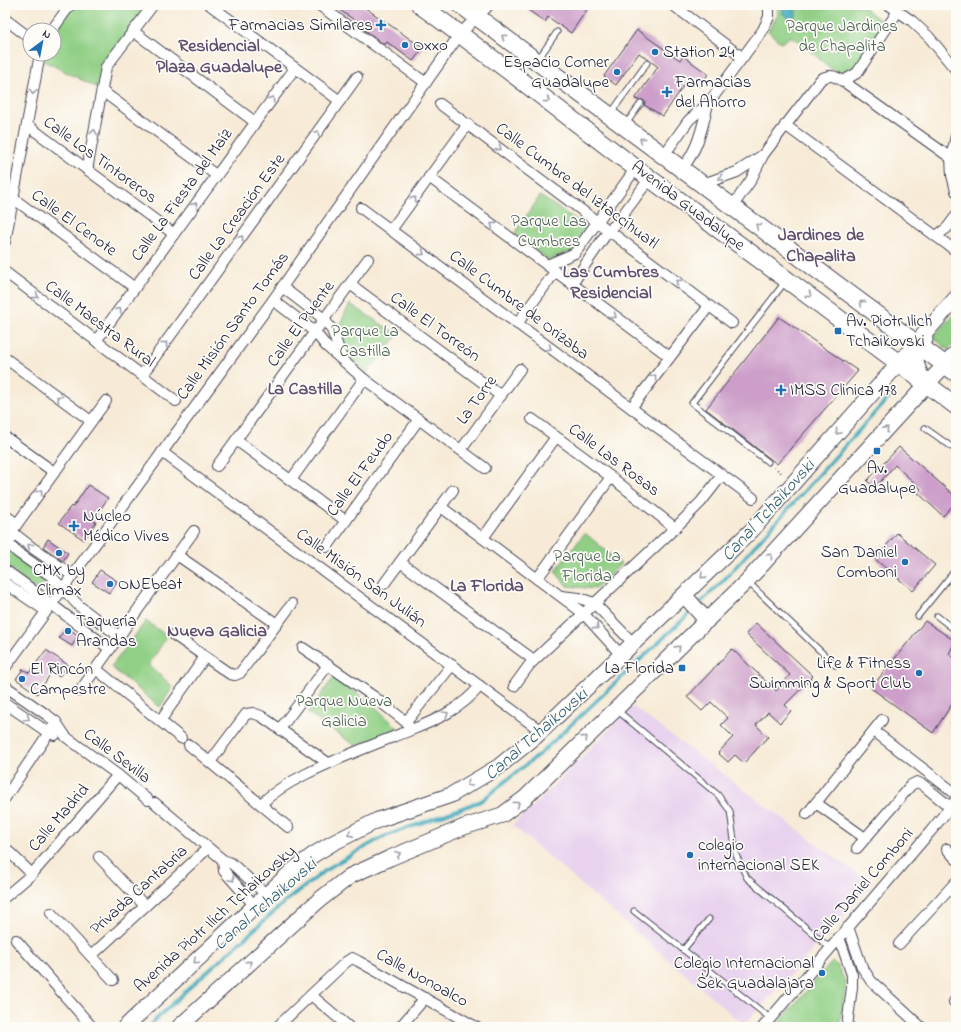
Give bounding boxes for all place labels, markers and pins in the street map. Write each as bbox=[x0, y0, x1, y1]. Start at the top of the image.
place label: Farmacias Similares bbox=[228, 13, 373, 38]
marker: Farmacias Similares bbox=[376, 20, 386, 30]
place label: Oxxo bbox=[413, 33, 448, 58]
marker: Oxxo bbox=[400, 40, 410, 50]
place label: Station 24 bbox=[663, 40, 735, 65]
marker: Station 24 bbox=[650, 47, 660, 57]
place label: Espacio Corner Guadalupe bbox=[503, 50, 610, 95]
marker: Espacio Corner Guadalupe bbox=[612, 67, 622, 77]
place label: Farmacias del Ahorro bbox=[674, 70, 751, 115]
marker: Farmacias del Ahorro bbox=[662, 87, 672, 97]
place label: Av. Piotr Ilich Tchaikovski bbox=[846, 309, 932, 354]
marker: Av. Piotr Ilich Tchaikovski bbox=[833, 326, 843, 336]
place label: IMSS Clinica 178 bbox=[790, 378, 897, 403]
marker: IMSS Clinica 178 bbox=[775, 384, 787, 396]
marker: Av. Guadalupe bbox=[872, 446, 882, 456]
place label: Av. Guadalupe bbox=[838, 456, 916, 501]
place label: Núcleo Médico Vives bbox=[83, 504, 169, 549]
marker: Núcleo Médico Vives bbox=[68, 520, 80, 532]
place label: San Daniel Comboni bbox=[821, 540, 897, 585]
marker: CMX by Climax bbox=[54, 548, 64, 558]
marker: San Daniel Comboni bbox=[900, 557, 910, 567]
place label: CMX by Climax bbox=[33, 558, 85, 603]
place label: ONEbeat bbox=[118, 572, 183, 597]
marker: ONEbeat bbox=[105, 579, 115, 589]
place label: Taquería Arandas bbox=[76, 609, 137, 654]
marker: Taquería Arandas bbox=[63, 626, 73, 636]
place label: Life & Fitness Swimming & Sport Club bbox=[749, 651, 911, 698]
place label: La Florida bbox=[605, 656, 674, 681]
place label: El Rincón Campestre bbox=[30, 657, 106, 702]
marker: La Florida bbox=[677, 663, 687, 673]
marker: Life & Fitness Swimming & Sport Club bbox=[914, 668, 924, 678]
marker: El Rincón Campestre bbox=[17, 674, 27, 684]
place label: colegio internacional SEK bbox=[698, 833, 820, 878]
marker: colegio internacional SEK bbox=[685, 850, 695, 860]
place label: Colegio Internacional Sek Guadalajara bbox=[674, 951, 814, 996]
marker: Colegio Internacional Sek Guadalajara bbox=[817, 968, 827, 978]

